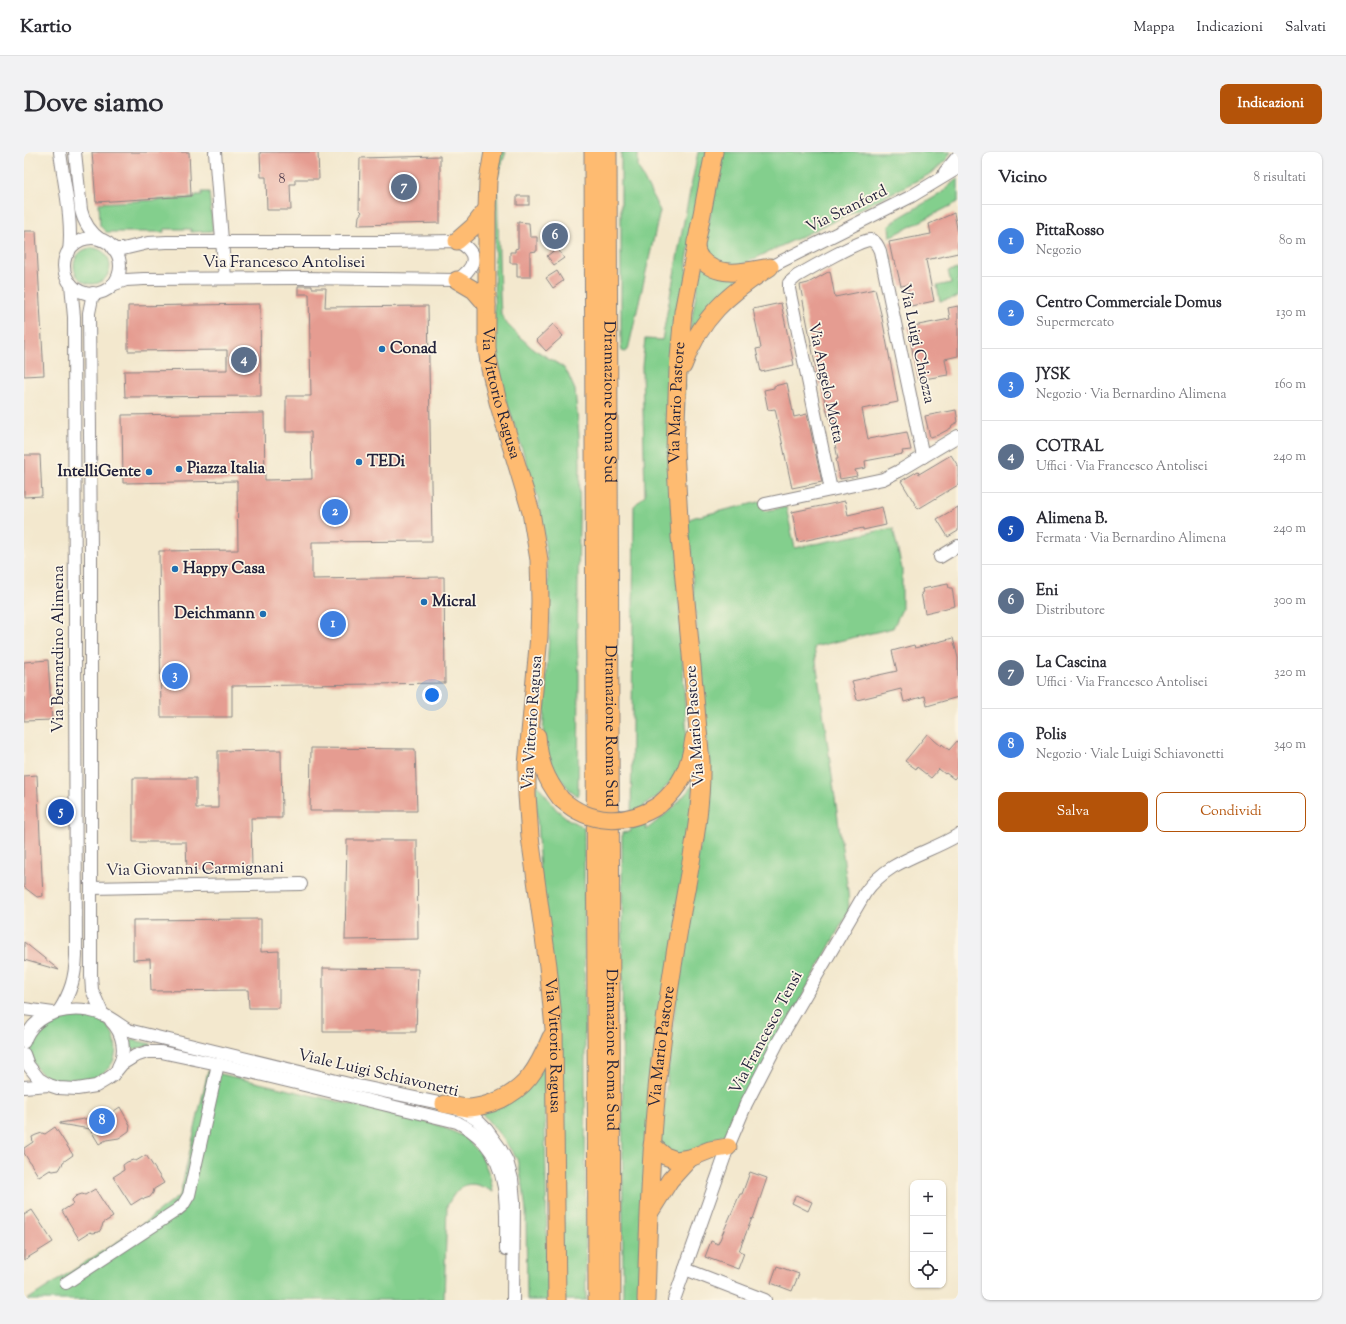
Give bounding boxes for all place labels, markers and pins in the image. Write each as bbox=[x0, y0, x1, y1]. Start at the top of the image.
pin: 7 bbox=[391, 172, 417, 202]
pin: 6 bbox=[542, 221, 568, 251]
place label: Conad bbox=[390, 338, 438, 361]
marker: Conad bbox=[377, 344, 387, 354]
pin: 4 bbox=[231, 345, 257, 375]
place label: TEDi bbox=[367, 451, 406, 474]
marker: TEDi bbox=[354, 457, 364, 467]
place label: Piazza Italia bbox=[187, 458, 266, 481]
place label: IntelliGente bbox=[57, 461, 142, 484]
marker: Piazza Italia bbox=[174, 464, 184, 474]
marker: IntelliGente bbox=[144, 467, 154, 477]
pin: 2 bbox=[322, 497, 348, 527]
place label: Happy Casa bbox=[183, 558, 266, 581]
marker: Happy Casa bbox=[170, 564, 180, 574]
place label: Micral bbox=[432, 591, 477, 614]
marker: Micral bbox=[419, 597, 429, 607]
place label: Deichmann bbox=[174, 603, 256, 626]
marker: Deichmann bbox=[258, 609, 268, 619]
pin: 1 bbox=[320, 609, 346, 639]
pin: 3 bbox=[162, 661, 188, 691]
pin: 5 bbox=[48, 797, 74, 827]
pin: 8 bbox=[89, 1106, 115, 1136]

